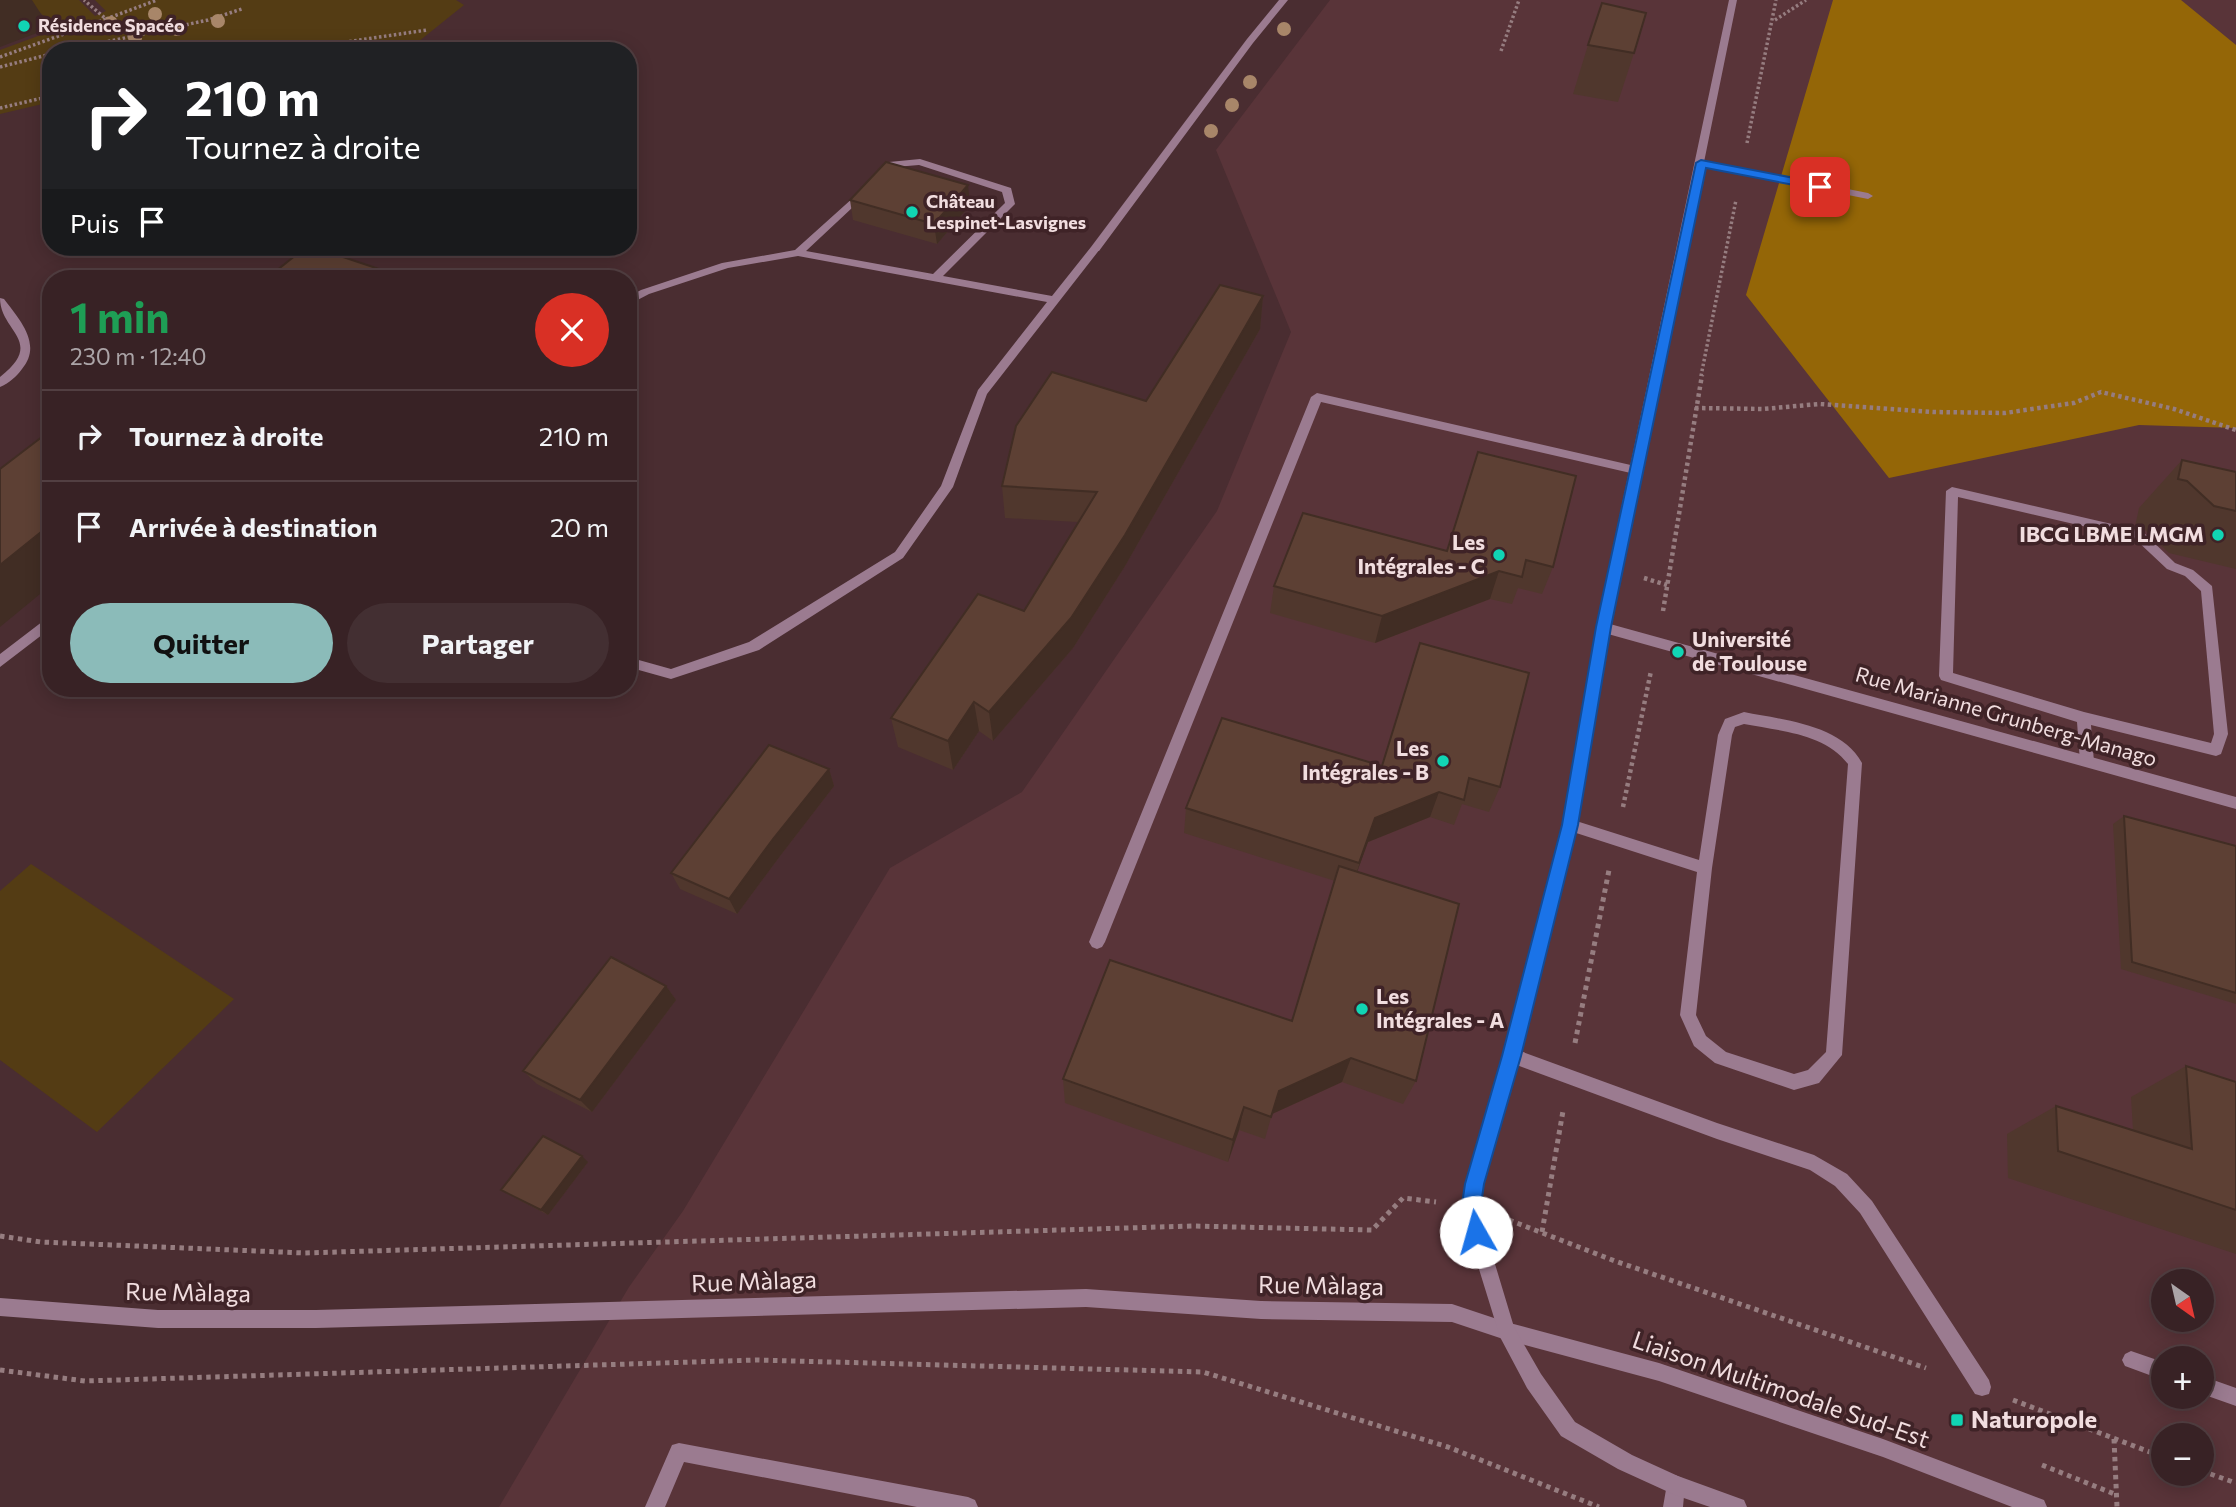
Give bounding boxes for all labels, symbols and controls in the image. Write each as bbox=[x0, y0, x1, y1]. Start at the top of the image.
place label: Résidence Spacéo bbox=[38, 14, 185, 36]
marker: Résidence Spacéo bbox=[16, 18, 32, 34]
text: 210 m bbox=[185, 66, 320, 126]
icon: right bbox=[70, 70, 161, 161]
text: Tournez à droite bbox=[185, 126, 421, 166]
pin bbox=[1790, 157, 1850, 217]
icon: arrive bbox=[1801, 168, 1839, 206]
place label: Château Lespinet-Lasvignes bbox=[926, 190, 1086, 233]
icon: arrive bbox=[133, 203, 171, 241]
marker: Château Lespinet-Lasvignes bbox=[904, 204, 920, 220]
text: Puis bbox=[70, 207, 119, 238]
text: 1 min bbox=[70, 290, 170, 342]
button: close bbox=[535, 293, 609, 367]
text: 230 m · 12:40 bbox=[70, 342, 206, 370]
icon: right bbox=[70, 417, 108, 455]
text: Tournez à droite bbox=[129, 420, 324, 451]
text: 210 m bbox=[539, 420, 609, 451]
icon: arrive bbox=[70, 508, 108, 546]
text: Arrivée à destination bbox=[129, 511, 377, 542]
text: 20 m bbox=[550, 511, 609, 542]
place label: IBCG LBME LMGM bbox=[2019, 521, 2204, 546]
marker: IBCG LBME LMGM bbox=[2210, 527, 2226, 543]
place label: Les Intégrales - C bbox=[1357, 529, 1485, 578]
marker: Les Intégrales - C bbox=[1491, 547, 1507, 563]
button: Quitter bbox=[70, 603, 333, 683]
button: Partager bbox=[347, 603, 609, 683]
place label: Université de Toulouse bbox=[1692, 626, 1807, 675]
marker: Université de Toulouse bbox=[1670, 644, 1686, 660]
street label: Rue Marianne Grunberg-Manago bbox=[1853, 660, 2160, 771]
place label: Les Intégrales - B bbox=[1302, 735, 1429, 784]
marker: Les Intégrales - B bbox=[1435, 753, 1451, 769]
place label: Les Intégrales - A bbox=[1376, 983, 1504, 1032]
marker: Les Intégrales - A bbox=[1354, 1001, 1370, 1017]
position arrow bbox=[1439, 1195, 1513, 1269]
street label: Rue Màlaga bbox=[691, 1264, 817, 1297]
street label: Rue Màlaga bbox=[1258, 1269, 1384, 1300]
north arrow bbox=[2151, 1269, 2214, 1332]
map controls bbox=[2151, 1269, 2214, 1486]
street label: Rue Màlaga bbox=[125, 1276, 251, 1307]
street label: Liaison Multimodale Sud-Est bbox=[1629, 1324, 1934, 1453]
button: + bbox=[2151, 1346, 2214, 1409]
place label: Naturopole bbox=[1971, 1404, 2097, 1433]
marker: Naturopole bbox=[1949, 1412, 1965, 1428]
button: − bbox=[2151, 1423, 2214, 1486]

